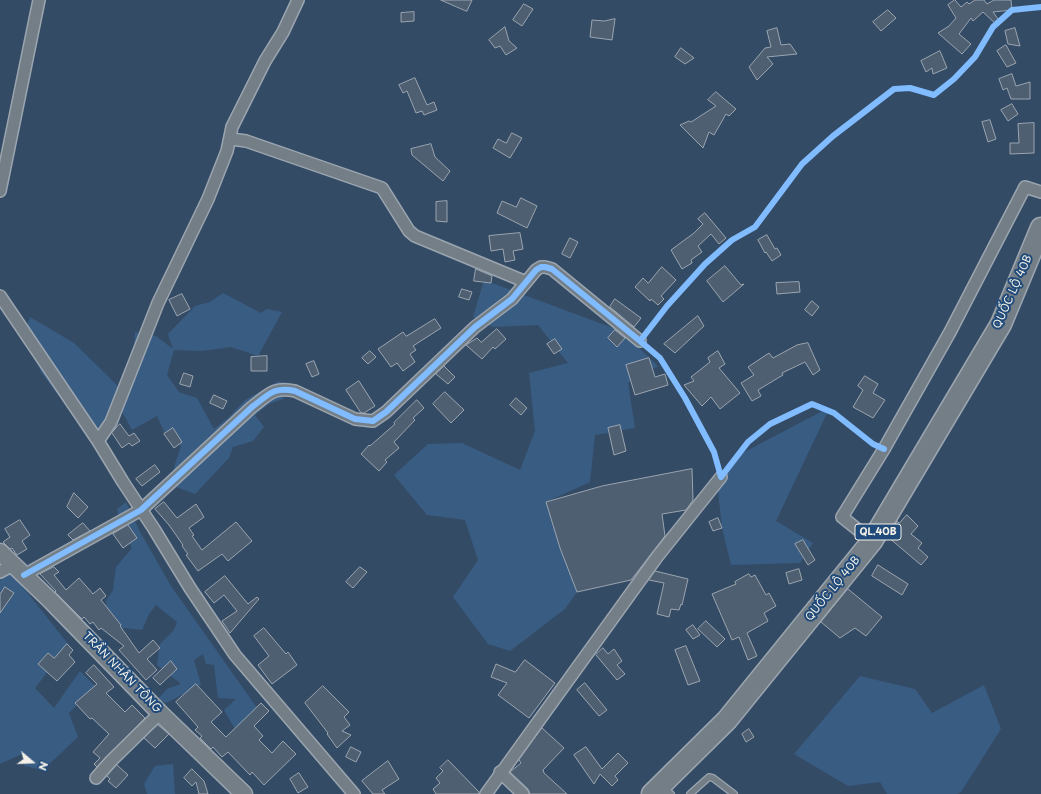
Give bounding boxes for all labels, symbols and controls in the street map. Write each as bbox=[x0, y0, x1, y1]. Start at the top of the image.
street label: QUỐC LỘ 40B bbox=[991, 253, 1035, 331]
road number: QL.40B bbox=[855, 524, 901, 540]
street label: QUỐC LỘ 40B bbox=[803, 554, 863, 624]
street label: TRẦN NHÂN TÔNG bbox=[80, 630, 164, 716]
north arrow bbox=[12, 742, 52, 782]
text: N bbox=[34, 759, 53, 773]

